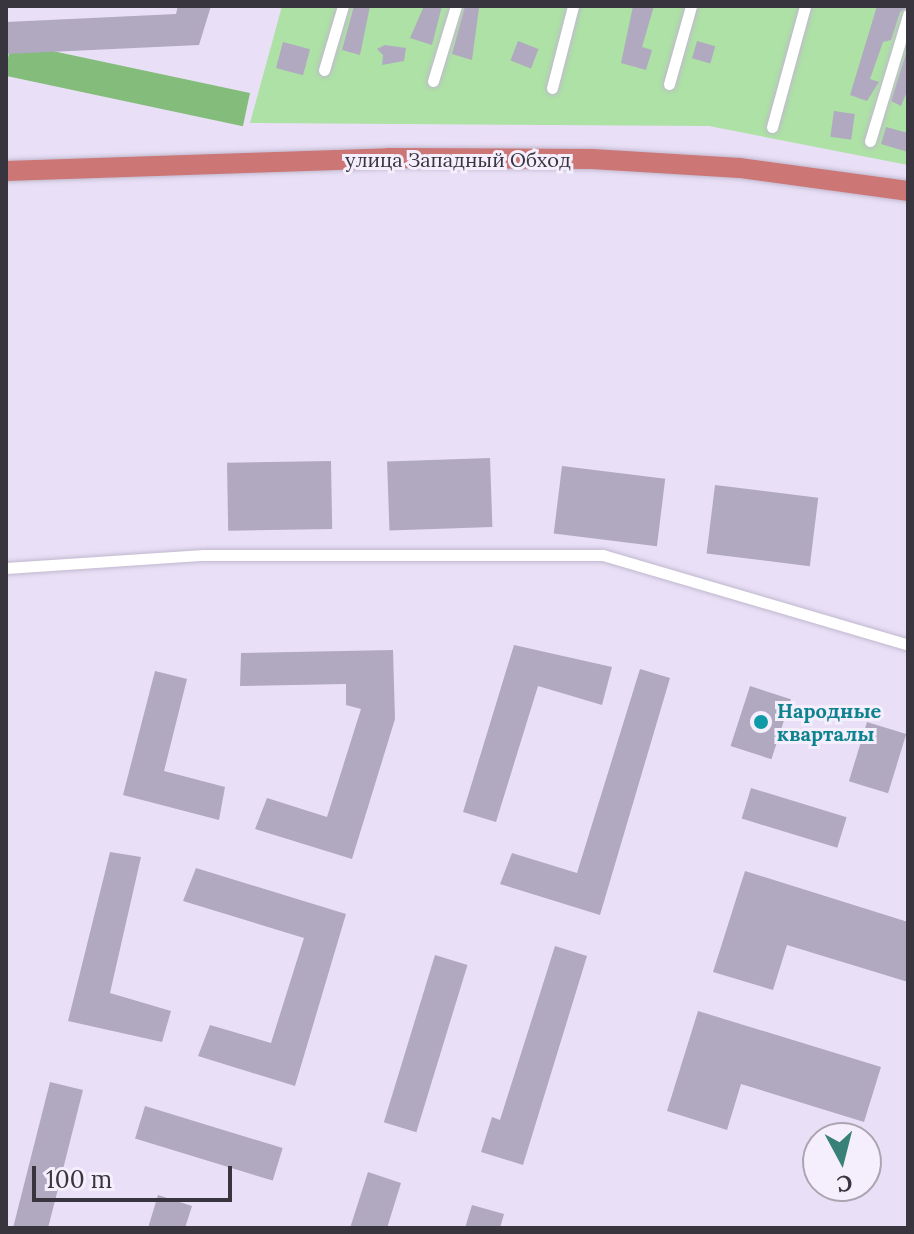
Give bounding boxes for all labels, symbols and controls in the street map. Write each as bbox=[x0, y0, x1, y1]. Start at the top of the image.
street label: улица Западный Обход bbox=[345, 147, 571, 171]
place label: Народные кварталы bbox=[777, 698, 881, 745]
marker: Народные кварталы bbox=[752, 713, 770, 731]
north arrow bbox=[802, 1122, 882, 1202]
scale bar bbox=[36, 1150, 236, 1200]
text: 100 m bbox=[46, 1164, 112, 1195]
text: С bbox=[835, 1169, 854, 1199]

